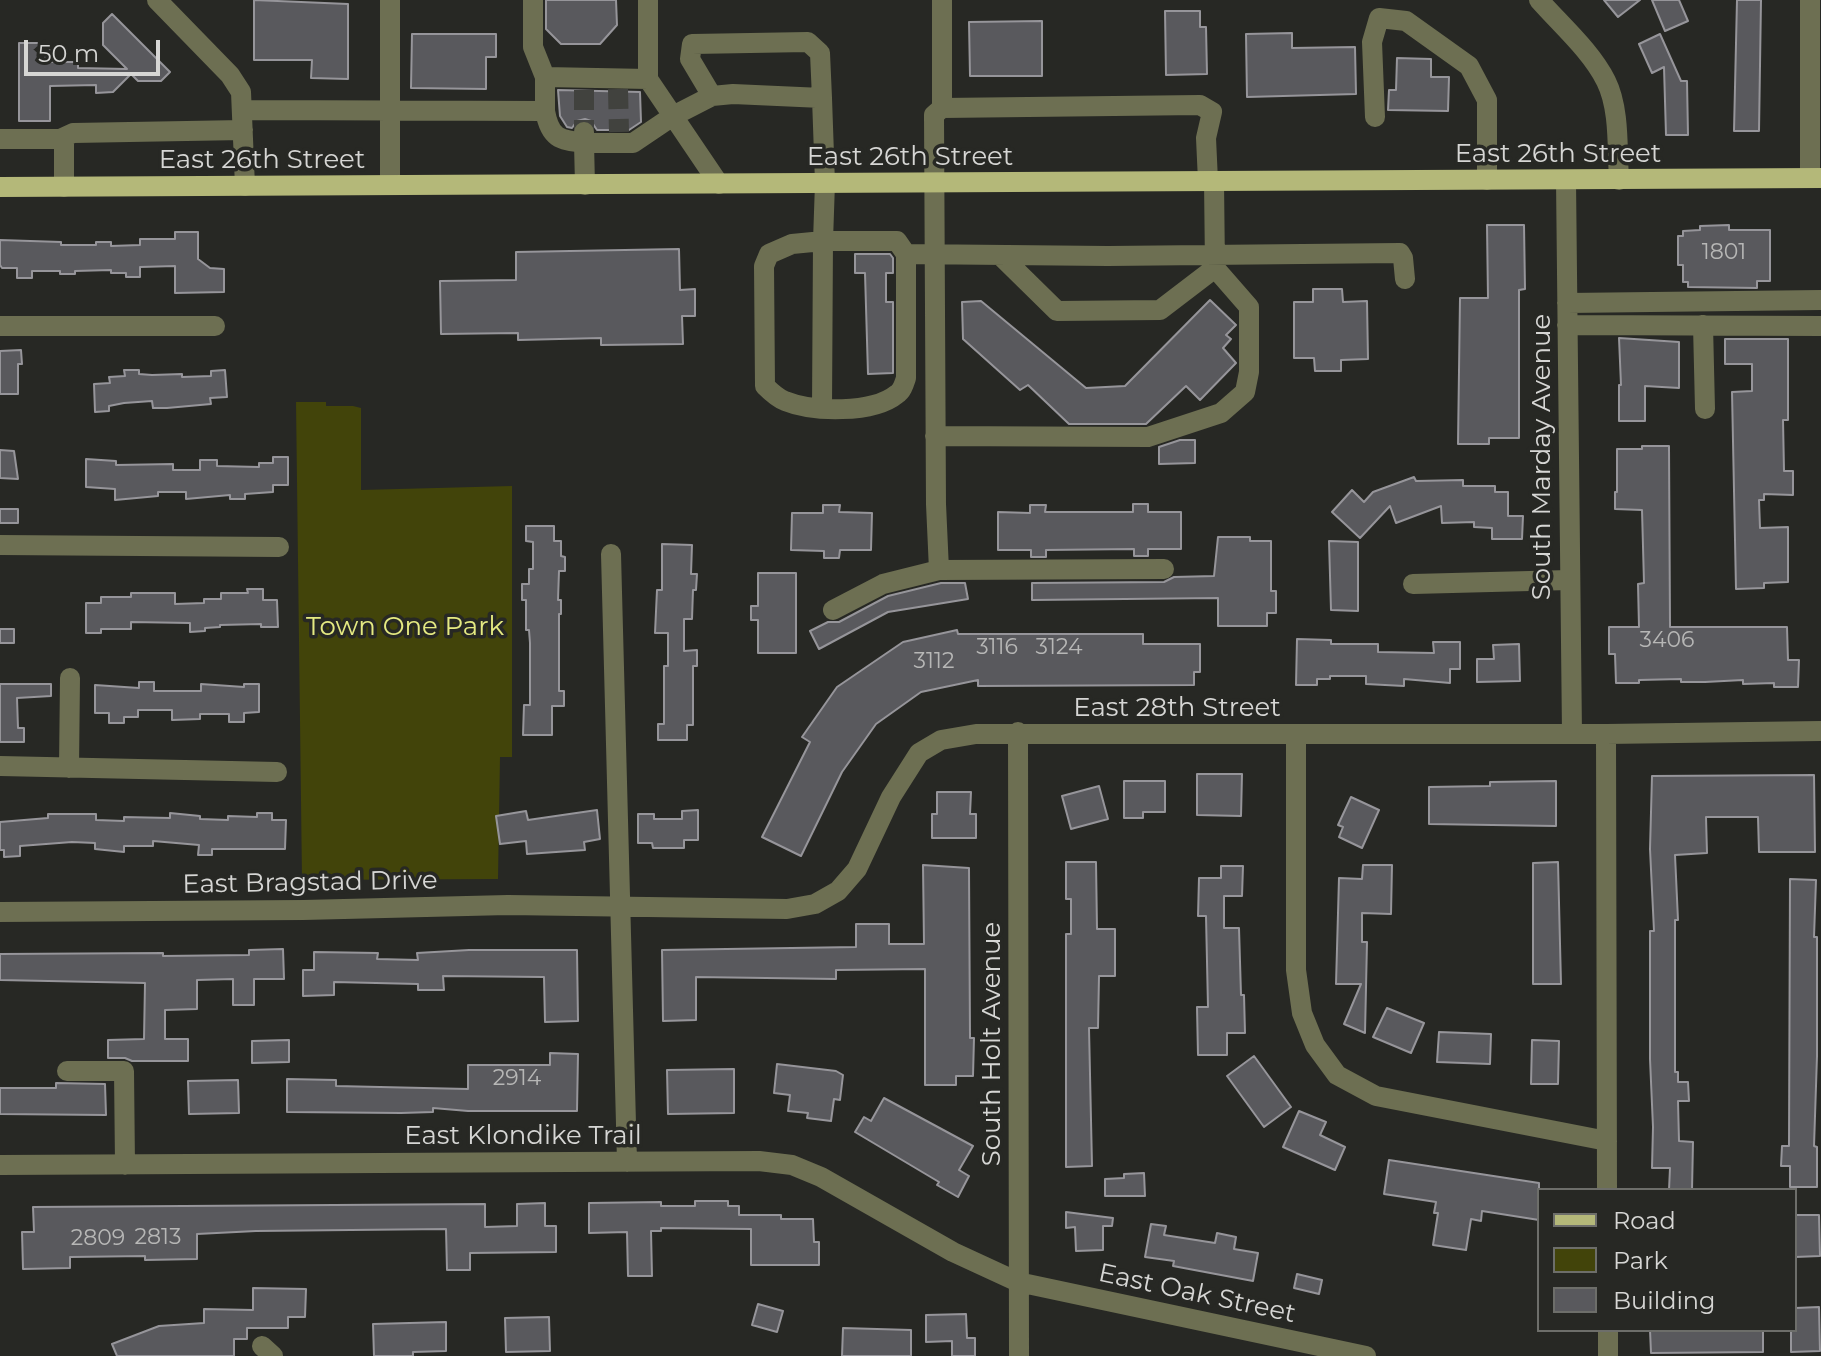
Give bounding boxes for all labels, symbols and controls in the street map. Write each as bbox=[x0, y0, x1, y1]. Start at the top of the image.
scale bar bbox=[28, 24, 164, 74]
text: 50 m bbox=[38, 39, 99, 68]
street label: East 26th Street bbox=[1455, 138, 1661, 170]
street label: East 26th Street bbox=[807, 141, 1013, 173]
street label: East 26th Street bbox=[159, 144, 365, 176]
house number: 1801 bbox=[1702, 240, 1746, 266]
street label: South Marday Avenue bbox=[1526, 314, 1558, 600]
park label: Town One Park bbox=[306, 611, 504, 643]
house number: 3406 bbox=[1640, 628, 1694, 654]
house number: 3116 bbox=[976, 635, 1018, 661]
house number: 3124 bbox=[1036, 635, 1082, 661]
house number: 3112 bbox=[914, 649, 954, 675]
street label: East 28th Street bbox=[1073, 692, 1281, 724]
street label: East Bragstad Drive bbox=[182, 865, 438, 901]
street label: South Holt Avenue bbox=[976, 922, 1008, 1166]
house number: 2914 bbox=[493, 1066, 541, 1092]
street label: East Klondike Trail bbox=[404, 1120, 642, 1152]
legend bbox=[1537, 1188, 1797, 1332]
text: Road bbox=[1613, 1206, 1676, 1235]
house number: 2813 bbox=[135, 1225, 181, 1251]
house number: 2809 bbox=[71, 1226, 125, 1252]
text: Park bbox=[1613, 1246, 1668, 1275]
street label: East Oak Street bbox=[1096, 1258, 1298, 1330]
text: Building bbox=[1613, 1286, 1716, 1315]

